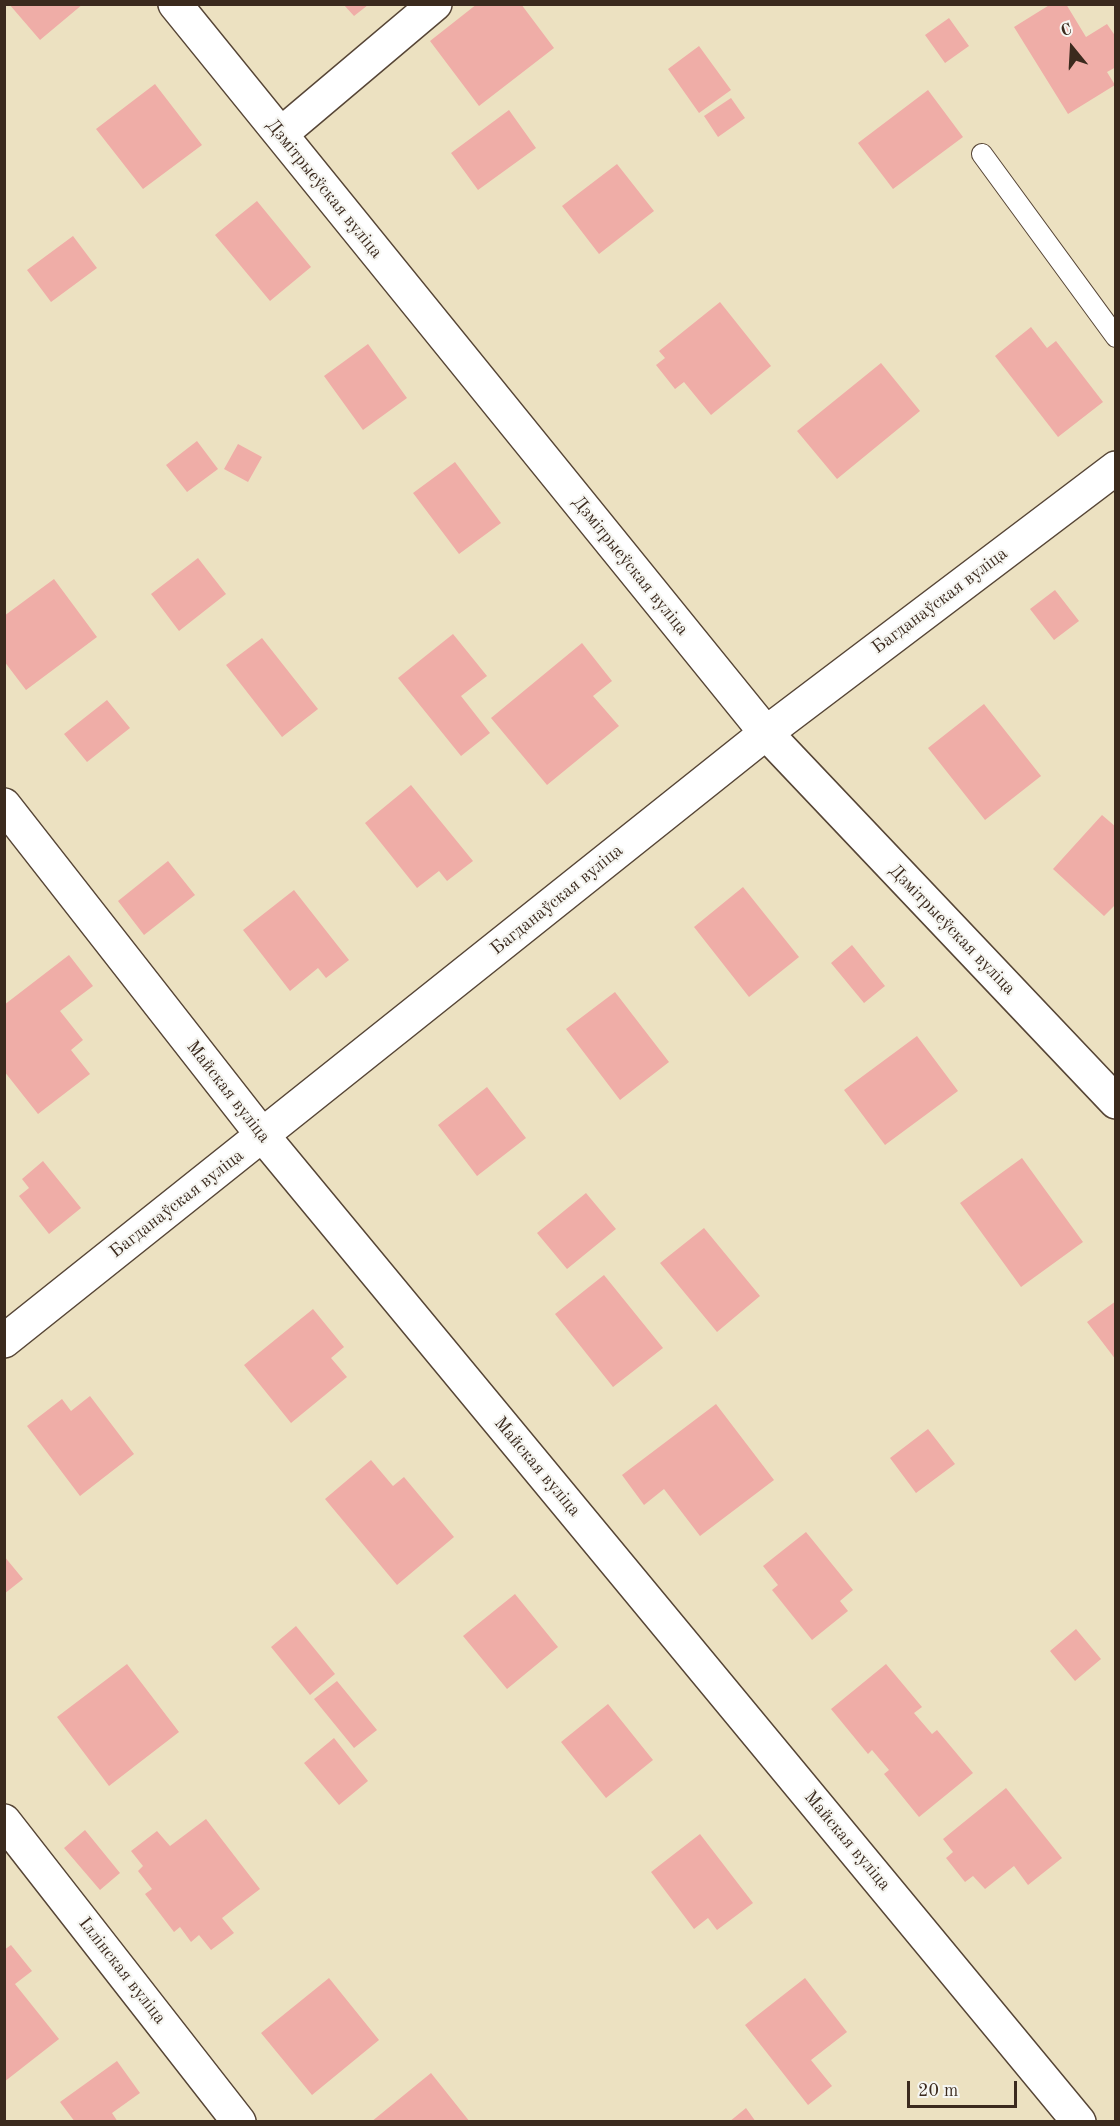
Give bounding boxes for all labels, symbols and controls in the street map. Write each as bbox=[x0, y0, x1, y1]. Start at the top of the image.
north arrow bbox=[1042, 18, 1102, 78]
text: С bbox=[1059, 22, 1074, 40]
street label: Дзмітрыеўская вуліца bbox=[261, 115, 387, 263]
street label: Дзмітрыеўская вуліца bbox=[567, 492, 693, 640]
street label: Багданаўская вуліца bbox=[868, 543, 1012, 659]
street label: Багданаўская вуліца bbox=[486, 840, 628, 960]
street label: Дзмітрыеўская вуліца bbox=[884, 860, 1020, 1000]
street label: Майская вуліца bbox=[181, 1037, 275, 1147]
street label: Багданаўская вуліца bbox=[106, 1145, 248, 1263]
street label: Майская вуліца bbox=[489, 1413, 585, 1521]
street label: Майская вуліца bbox=[799, 1787, 895, 1895]
street label: Іллінская вуліца bbox=[73, 1913, 171, 2029]
scale bar bbox=[910, 2069, 1020, 2107]
text: 20 m bbox=[918, 2082, 958, 2100]

